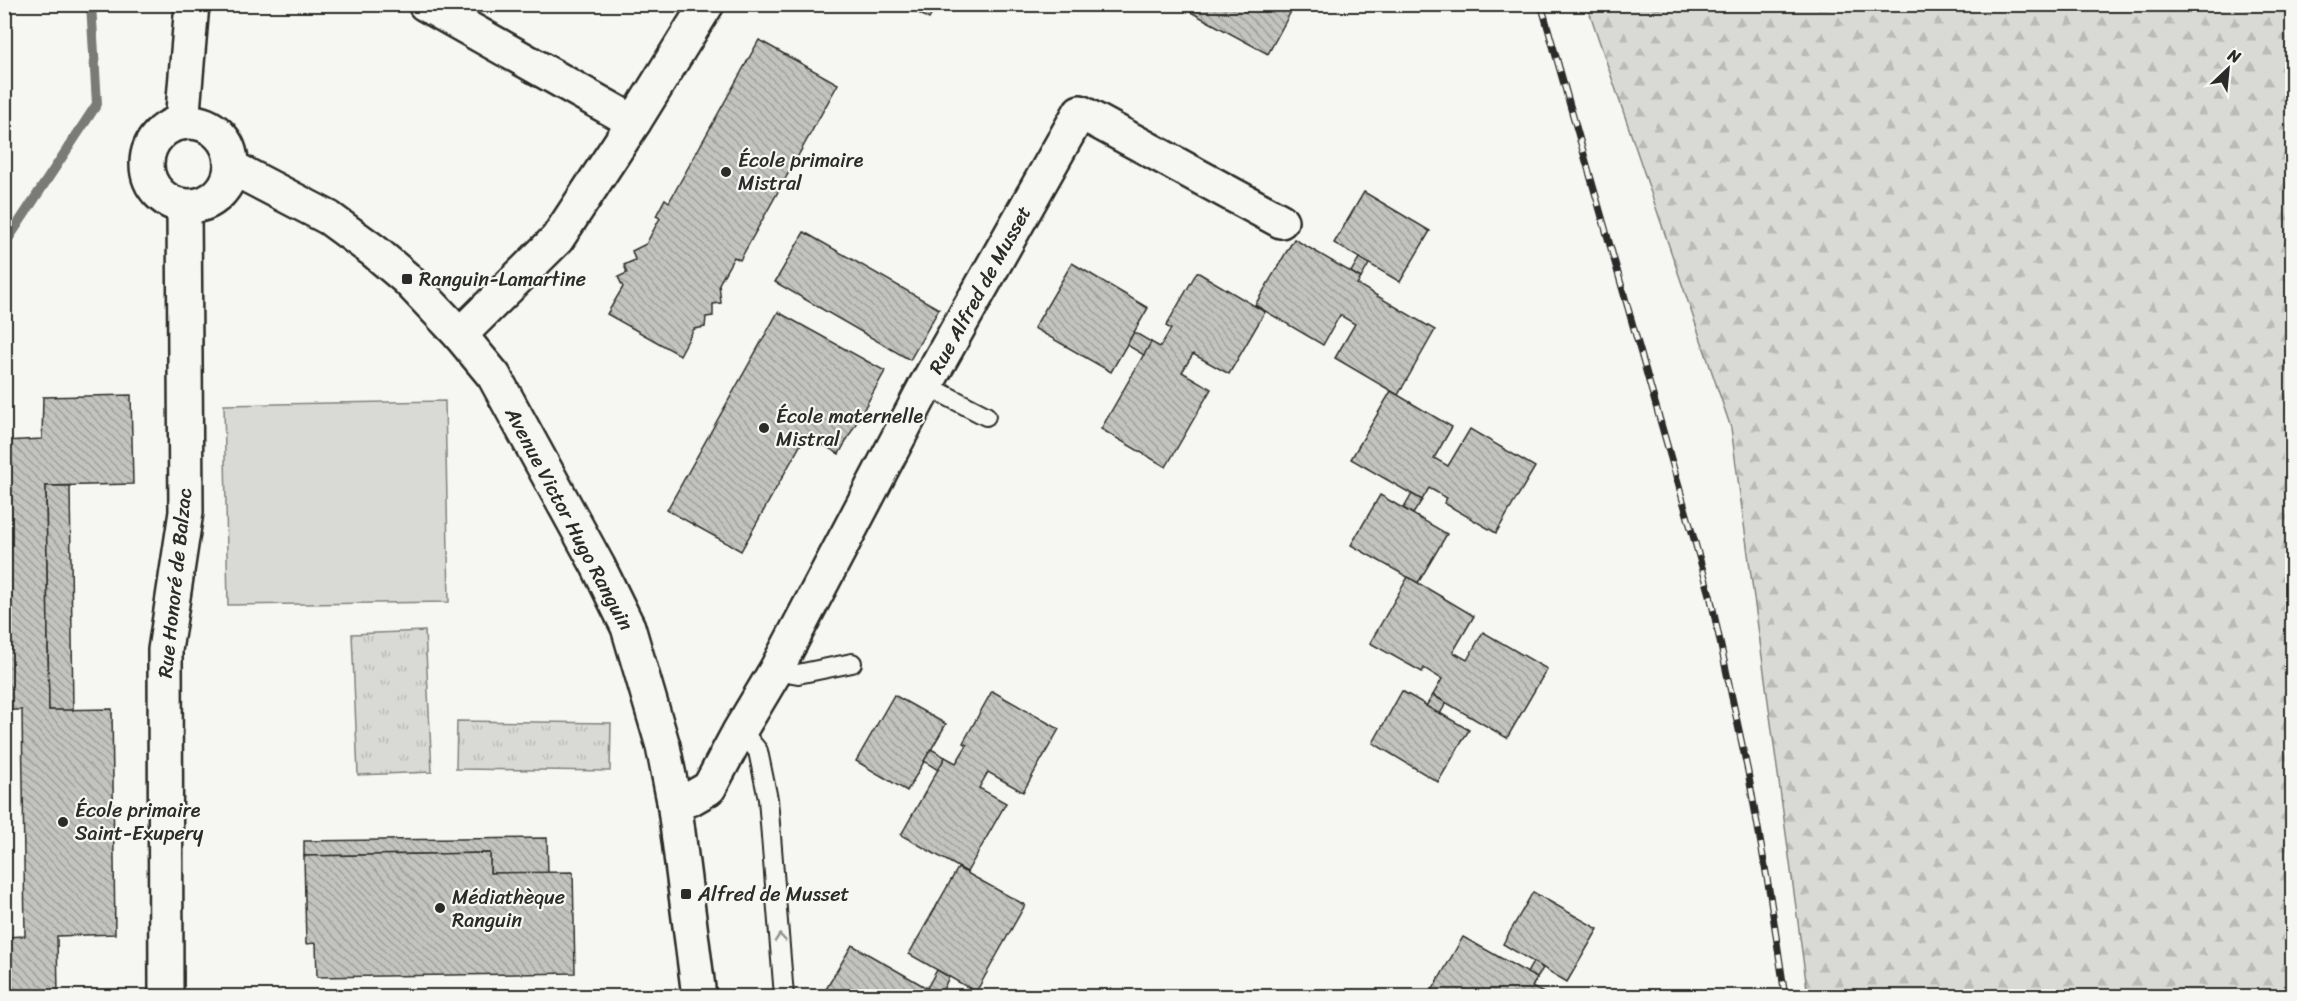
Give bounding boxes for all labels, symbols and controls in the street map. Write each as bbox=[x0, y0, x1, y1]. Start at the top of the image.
north arrow bbox=[2198, 39, 2258, 99]
text: N bbox=[2222, 40, 2247, 72]
place label: École primaire Mistral bbox=[738, 143, 864, 201]
marker: École primaire Mistral bbox=[719, 165, 733, 179]
street label: Rue Alfred de Musset bbox=[919, 199, 1041, 381]
place label: Ranguin-Lamartine bbox=[419, 262, 586, 297]
marker: Ranguin-Lamartine bbox=[400, 272, 414, 286]
place label: École maternelle Mistral bbox=[776, 399, 924, 457]
street label: Avenue Victor Hugo Ranguin bbox=[495, 400, 643, 637]
marker: École maternelle Mistral bbox=[757, 421, 771, 435]
street label: Rue Honoré de Balzac bbox=[148, 486, 202, 680]
place label: École primaire Saint-Exupery bbox=[75, 793, 204, 851]
marker: École primaire Saint-Exupery bbox=[56, 815, 70, 829]
place label: Alfred de Musset bbox=[697, 877, 849, 912]
place label: Médiathèque Ranguin bbox=[452, 880, 565, 938]
marker: Alfred de Musset bbox=[679, 887, 693, 901]
marker: Médiathèque Ranguin bbox=[433, 901, 447, 915]
one-way arrow bbox=[774, 934, 787, 943]

